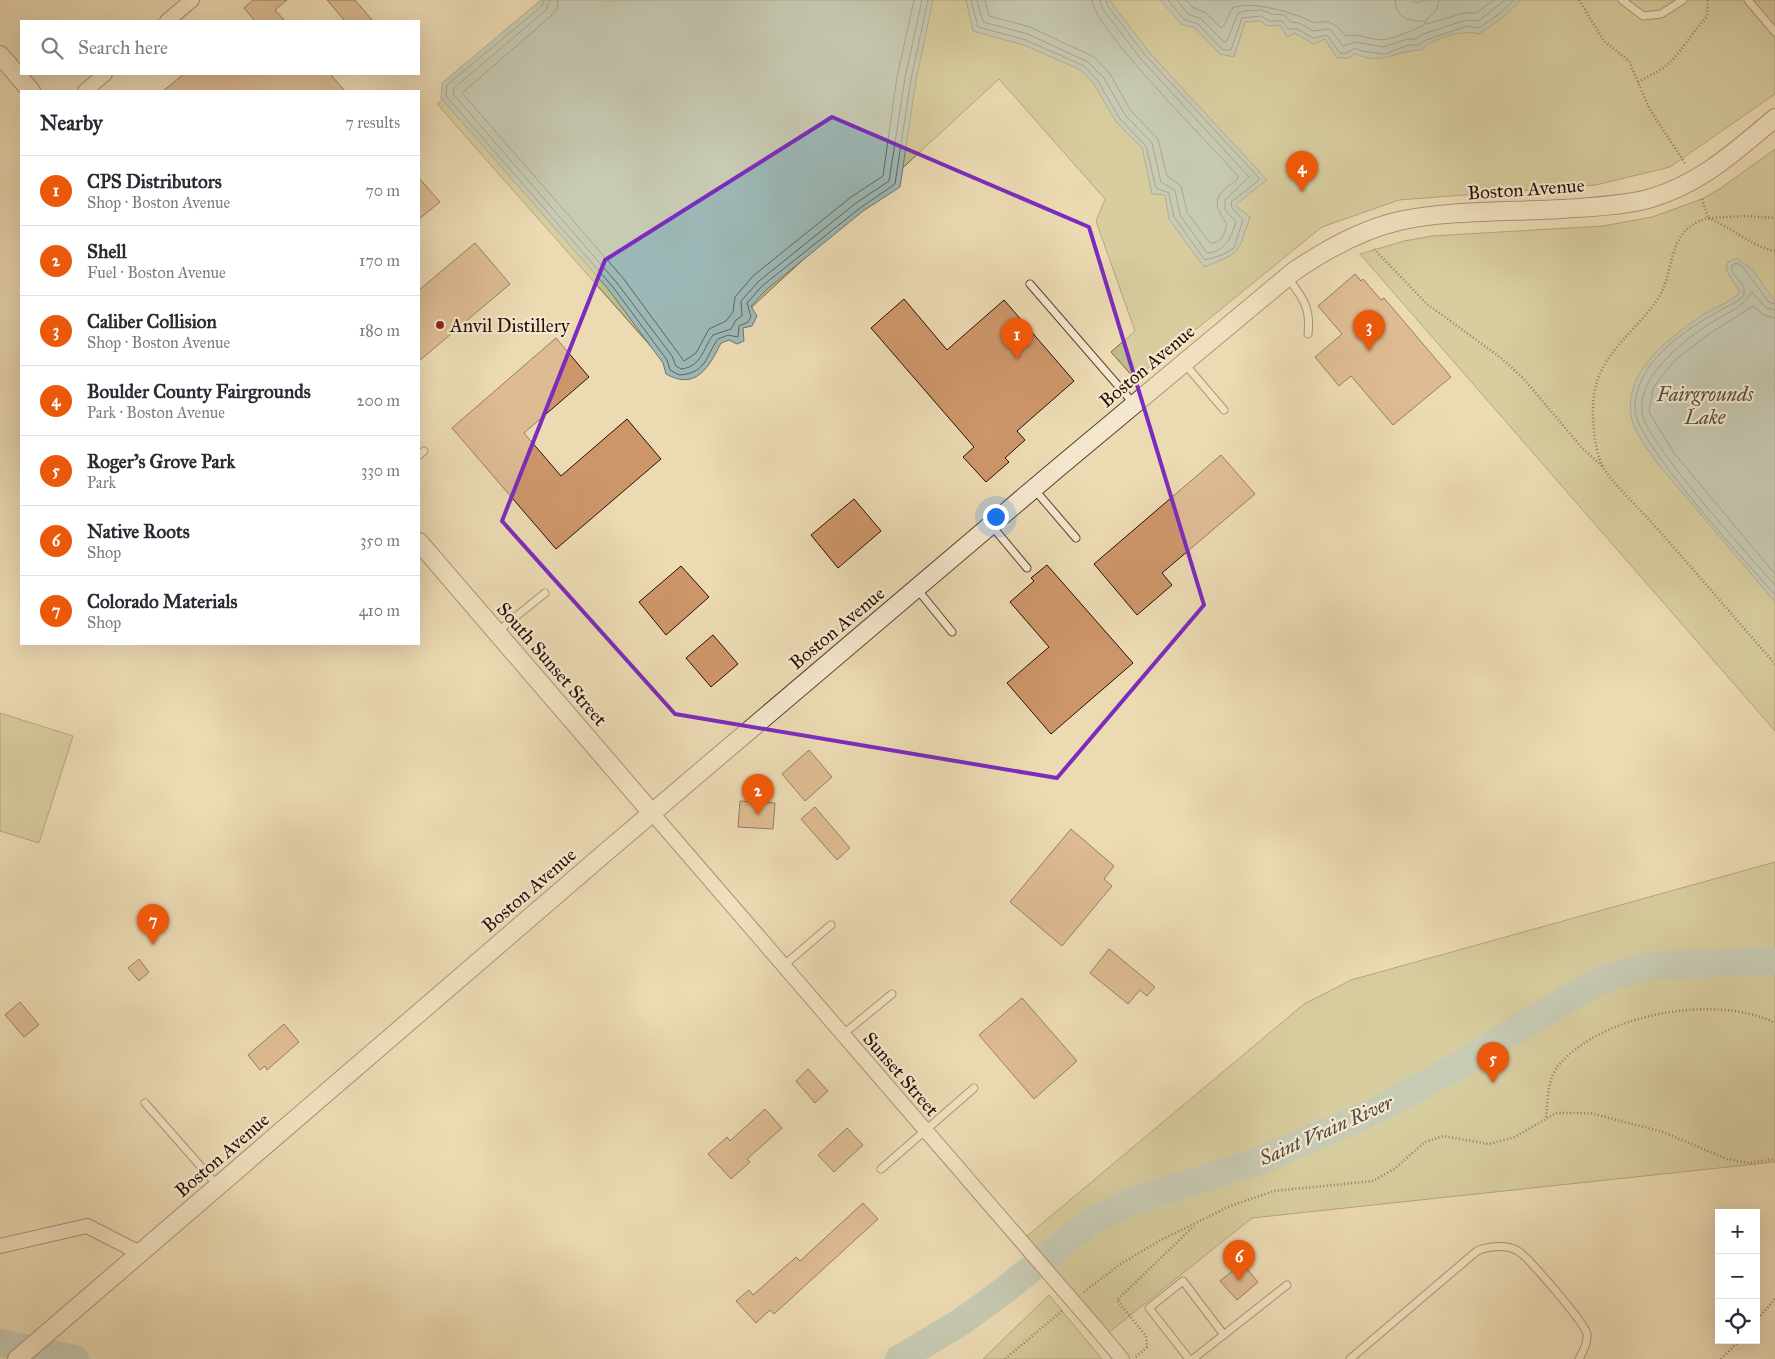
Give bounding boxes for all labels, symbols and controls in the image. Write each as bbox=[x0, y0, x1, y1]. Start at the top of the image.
search box bbox=[20, 20, 420, 75]
icon: search bbox=[38, 34, 66, 62]
text: Search here bbox=[78, 36, 168, 59]
text: Nearby bbox=[40, 110, 103, 136]
text: 7 results bbox=[345, 113, 400, 132]
pin: 4 bbox=[1286, 151, 1318, 192]
text: CPS Distributors bbox=[87, 170, 222, 193]
street label: Boston Avenue bbox=[1467, 173, 1585, 205]
text: 1 bbox=[53, 181, 59, 200]
text: 70 m bbox=[365, 181, 400, 200]
text: Shop · Boston Avenue bbox=[87, 193, 230, 212]
text: Shell bbox=[87, 240, 127, 263]
text: 2 bbox=[52, 251, 60, 270]
text: 170 m bbox=[359, 251, 400, 270]
text: Fuel · Boston Avenue bbox=[87, 263, 226, 282]
text: Caliber Collision bbox=[87, 310, 217, 333]
pin: 3 bbox=[1353, 310, 1385, 351]
place label: Anvil Distillery bbox=[449, 314, 571, 337]
pin: 1 bbox=[1001, 318, 1033, 359]
marker: Anvil Distillery bbox=[434, 319, 446, 331]
street label: Boston Avenue bbox=[1095, 320, 1199, 412]
text: 3 bbox=[53, 321, 59, 340]
text: 180 m bbox=[359, 321, 400, 340]
text: Shop · Boston Avenue bbox=[87, 333, 230, 352]
text: Boulder County Fairgrounds bbox=[87, 380, 311, 403]
water label: Fairgrounds Lake bbox=[1656, 382, 1755, 429]
text: 4 bbox=[52, 391, 60, 410]
text: 200 m bbox=[357, 391, 400, 410]
text: Park · Boston Avenue bbox=[87, 403, 225, 422]
text: Roger's Grove Park bbox=[87, 450, 235, 473]
text: 5 bbox=[52, 461, 60, 480]
text: 330 m bbox=[361, 461, 400, 480]
text: Park bbox=[87, 473, 116, 492]
your location bbox=[983, 504, 1009, 530]
text: Native Roots bbox=[87, 520, 190, 543]
text: 6 bbox=[52, 531, 60, 550]
text: 350 m bbox=[360, 531, 400, 550]
text: Shop bbox=[87, 543, 121, 562]
street label: Boston Avenue bbox=[785, 582, 889, 674]
text: Colorado Materials bbox=[87, 590, 238, 613]
street label: South Sunset Street bbox=[492, 597, 612, 731]
text: 7 bbox=[52, 601, 60, 620]
text: 410 m bbox=[359, 601, 400, 620]
text: Shop bbox=[87, 613, 121, 632]
pin: 2 bbox=[742, 774, 774, 815]
street label: Boston Avenue bbox=[477, 843, 581, 937]
pin: 7 bbox=[137, 904, 169, 945]
street label: Sunset Street bbox=[858, 1027, 944, 1121]
pin: 5 bbox=[1477, 1042, 1509, 1083]
water label: Saint Vrain River bbox=[1255, 1089, 1398, 1171]
street label: Boston Avenue bbox=[170, 1108, 274, 1202]
map controls bbox=[1715, 1209, 1760, 1344]
button: + bbox=[1715, 1209, 1760, 1254]
pin: 6 bbox=[1223, 1240, 1255, 1281]
button: − bbox=[1715, 1254, 1760, 1299]
button: locate bbox=[1715, 1299, 1760, 1344]

